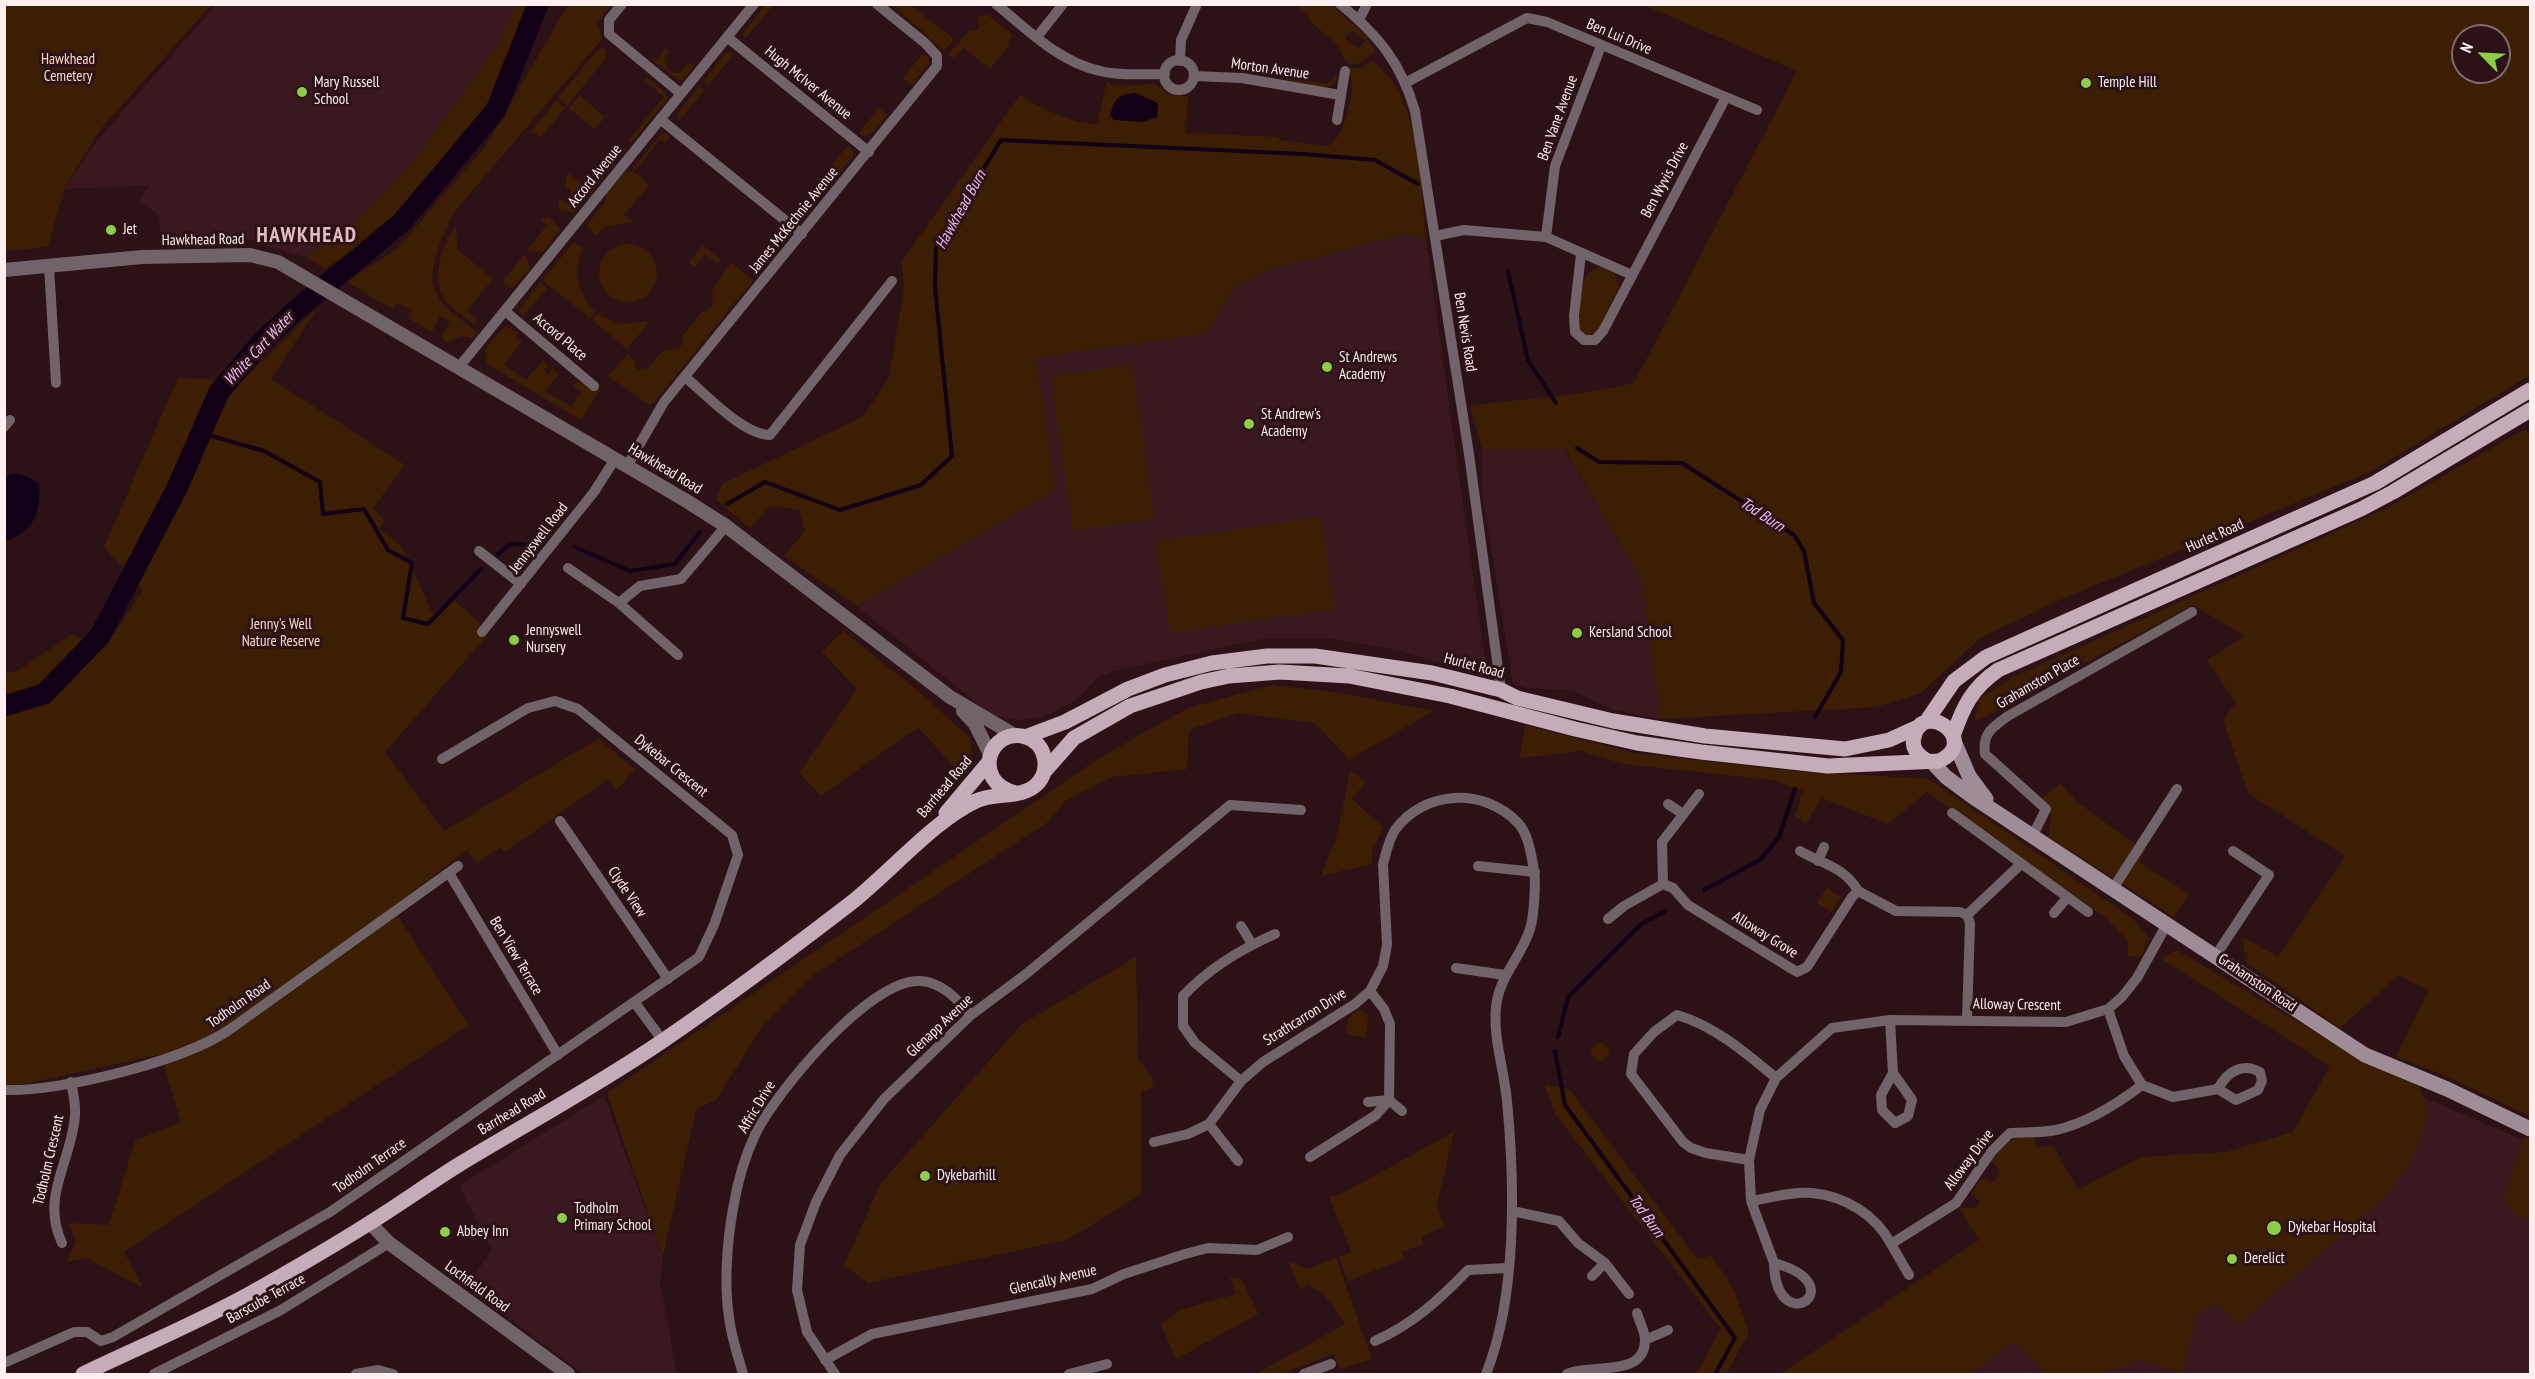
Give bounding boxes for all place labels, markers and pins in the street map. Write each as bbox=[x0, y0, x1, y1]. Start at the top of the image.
place label: Mary Russell School bbox=[314, 74, 380, 109]
place label: Temple Hill bbox=[2098, 74, 2157, 92]
marker: Temple Hill bbox=[2079, 76, 2093, 90]
marker: Mary Russell School bbox=[295, 85, 309, 99]
place label: Jet bbox=[123, 221, 137, 239]
marker: Jet bbox=[104, 223, 118, 237]
place label: St Andrews Academy bbox=[1339, 349, 1397, 384]
marker: St Andrews Academy bbox=[1320, 360, 1334, 374]
place label: St Andrew's Academy bbox=[1261, 406, 1321, 441]
marker: St Andrew's Academy bbox=[1242, 417, 1256, 431]
place label: Jennyswell Nursery bbox=[526, 622, 582, 657]
place label: Kersland School bbox=[1589, 624, 1672, 642]
marker: Kersland School bbox=[1570, 626, 1584, 640]
marker: Jennyswell Nursery bbox=[507, 633, 521, 647]
place label: Dykebarhill bbox=[937, 1167, 996, 1185]
marker: Dykebarhill bbox=[918, 1169, 932, 1183]
place label: Todholm Primary School bbox=[574, 1200, 651, 1235]
marker: Todholm Primary School bbox=[555, 1211, 569, 1225]
marker: Dykebar Hospital bbox=[2265, 1219, 2283, 1237]
place label: Dykebar Hospital bbox=[2288, 1219, 2376, 1237]
place label: Abbey Inn bbox=[457, 1223, 509, 1241]
marker: Abbey Inn bbox=[438, 1225, 452, 1239]
place label: Derelict bbox=[2244, 1250, 2285, 1268]
marker: Derelict bbox=[2225, 1252, 2239, 1266]

